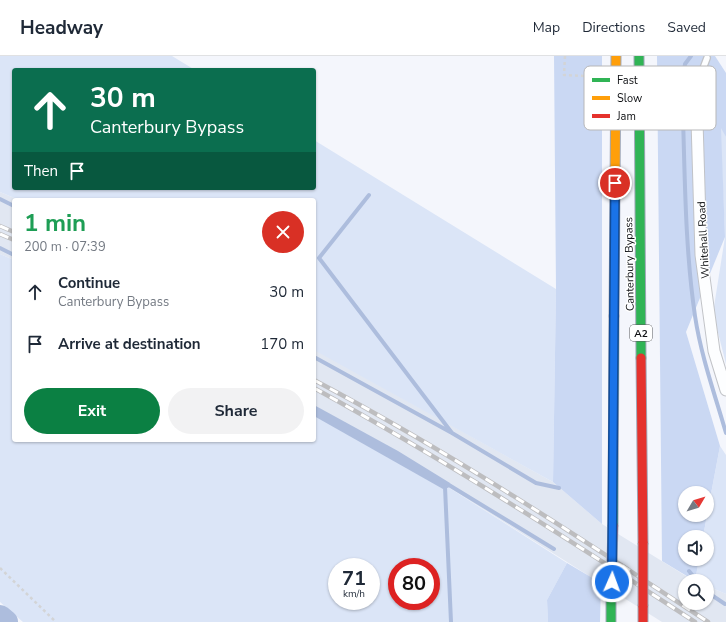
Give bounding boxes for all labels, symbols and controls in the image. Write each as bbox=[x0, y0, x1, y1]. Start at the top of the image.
text: Headway bbox=[20, 15, 103, 41]
text: Map bbox=[533, 18, 560, 37]
text: Directions bbox=[582, 18, 645, 37]
text: Saved bbox=[667, 18, 706, 37]
legend bbox=[584, 66, 716, 130]
text: Fast bbox=[617, 73, 638, 88]
text: 30 m bbox=[90, 79, 156, 117]
icon: ahead bbox=[24, 84, 76, 136]
text: Slow bbox=[617, 91, 642, 106]
text: Jam bbox=[616, 109, 636, 124]
text: Canterbury Bypass bbox=[90, 115, 244, 139]
icon: arrive bbox=[66, 160, 88, 182]
text: Then bbox=[24, 161, 58, 181]
pin bbox=[598, 166, 632, 200]
icon: arrive bbox=[604, 172, 626, 194]
street label: Whitehall Road bbox=[694, 201, 713, 279]
text: 1 min bbox=[24, 207, 86, 239]
button: close bbox=[262, 211, 304, 253]
street label: Canterbury Bypass bbox=[621, 217, 638, 311]
text: 200 m · 07:39 bbox=[24, 238, 106, 256]
text: Continue bbox=[58, 273, 120, 293]
icon: ahead bbox=[24, 281, 46, 303]
text: 30 m bbox=[269, 282, 304, 302]
text: Canterbury Bypass bbox=[58, 293, 169, 311]
road number: A2 bbox=[630, 325, 652, 341]
icon: arrive bbox=[24, 333, 46, 355]
text: Arrive at destination bbox=[58, 334, 201, 354]
text: 170 m bbox=[260, 334, 304, 354]
button: Exit bbox=[24, 388, 160, 434]
button: Share bbox=[168, 388, 304, 434]
north arrow bbox=[678, 486, 714, 522]
map controls bbox=[678, 486, 714, 610]
button: sound bbox=[678, 530, 714, 566]
speed limit sign: 80 bbox=[388, 558, 440, 610]
position arrow bbox=[591, 561, 633, 603]
text: 71 bbox=[342, 565, 366, 592]
button: search bbox=[678, 574, 714, 610]
text: km/h bbox=[343, 587, 365, 601]

